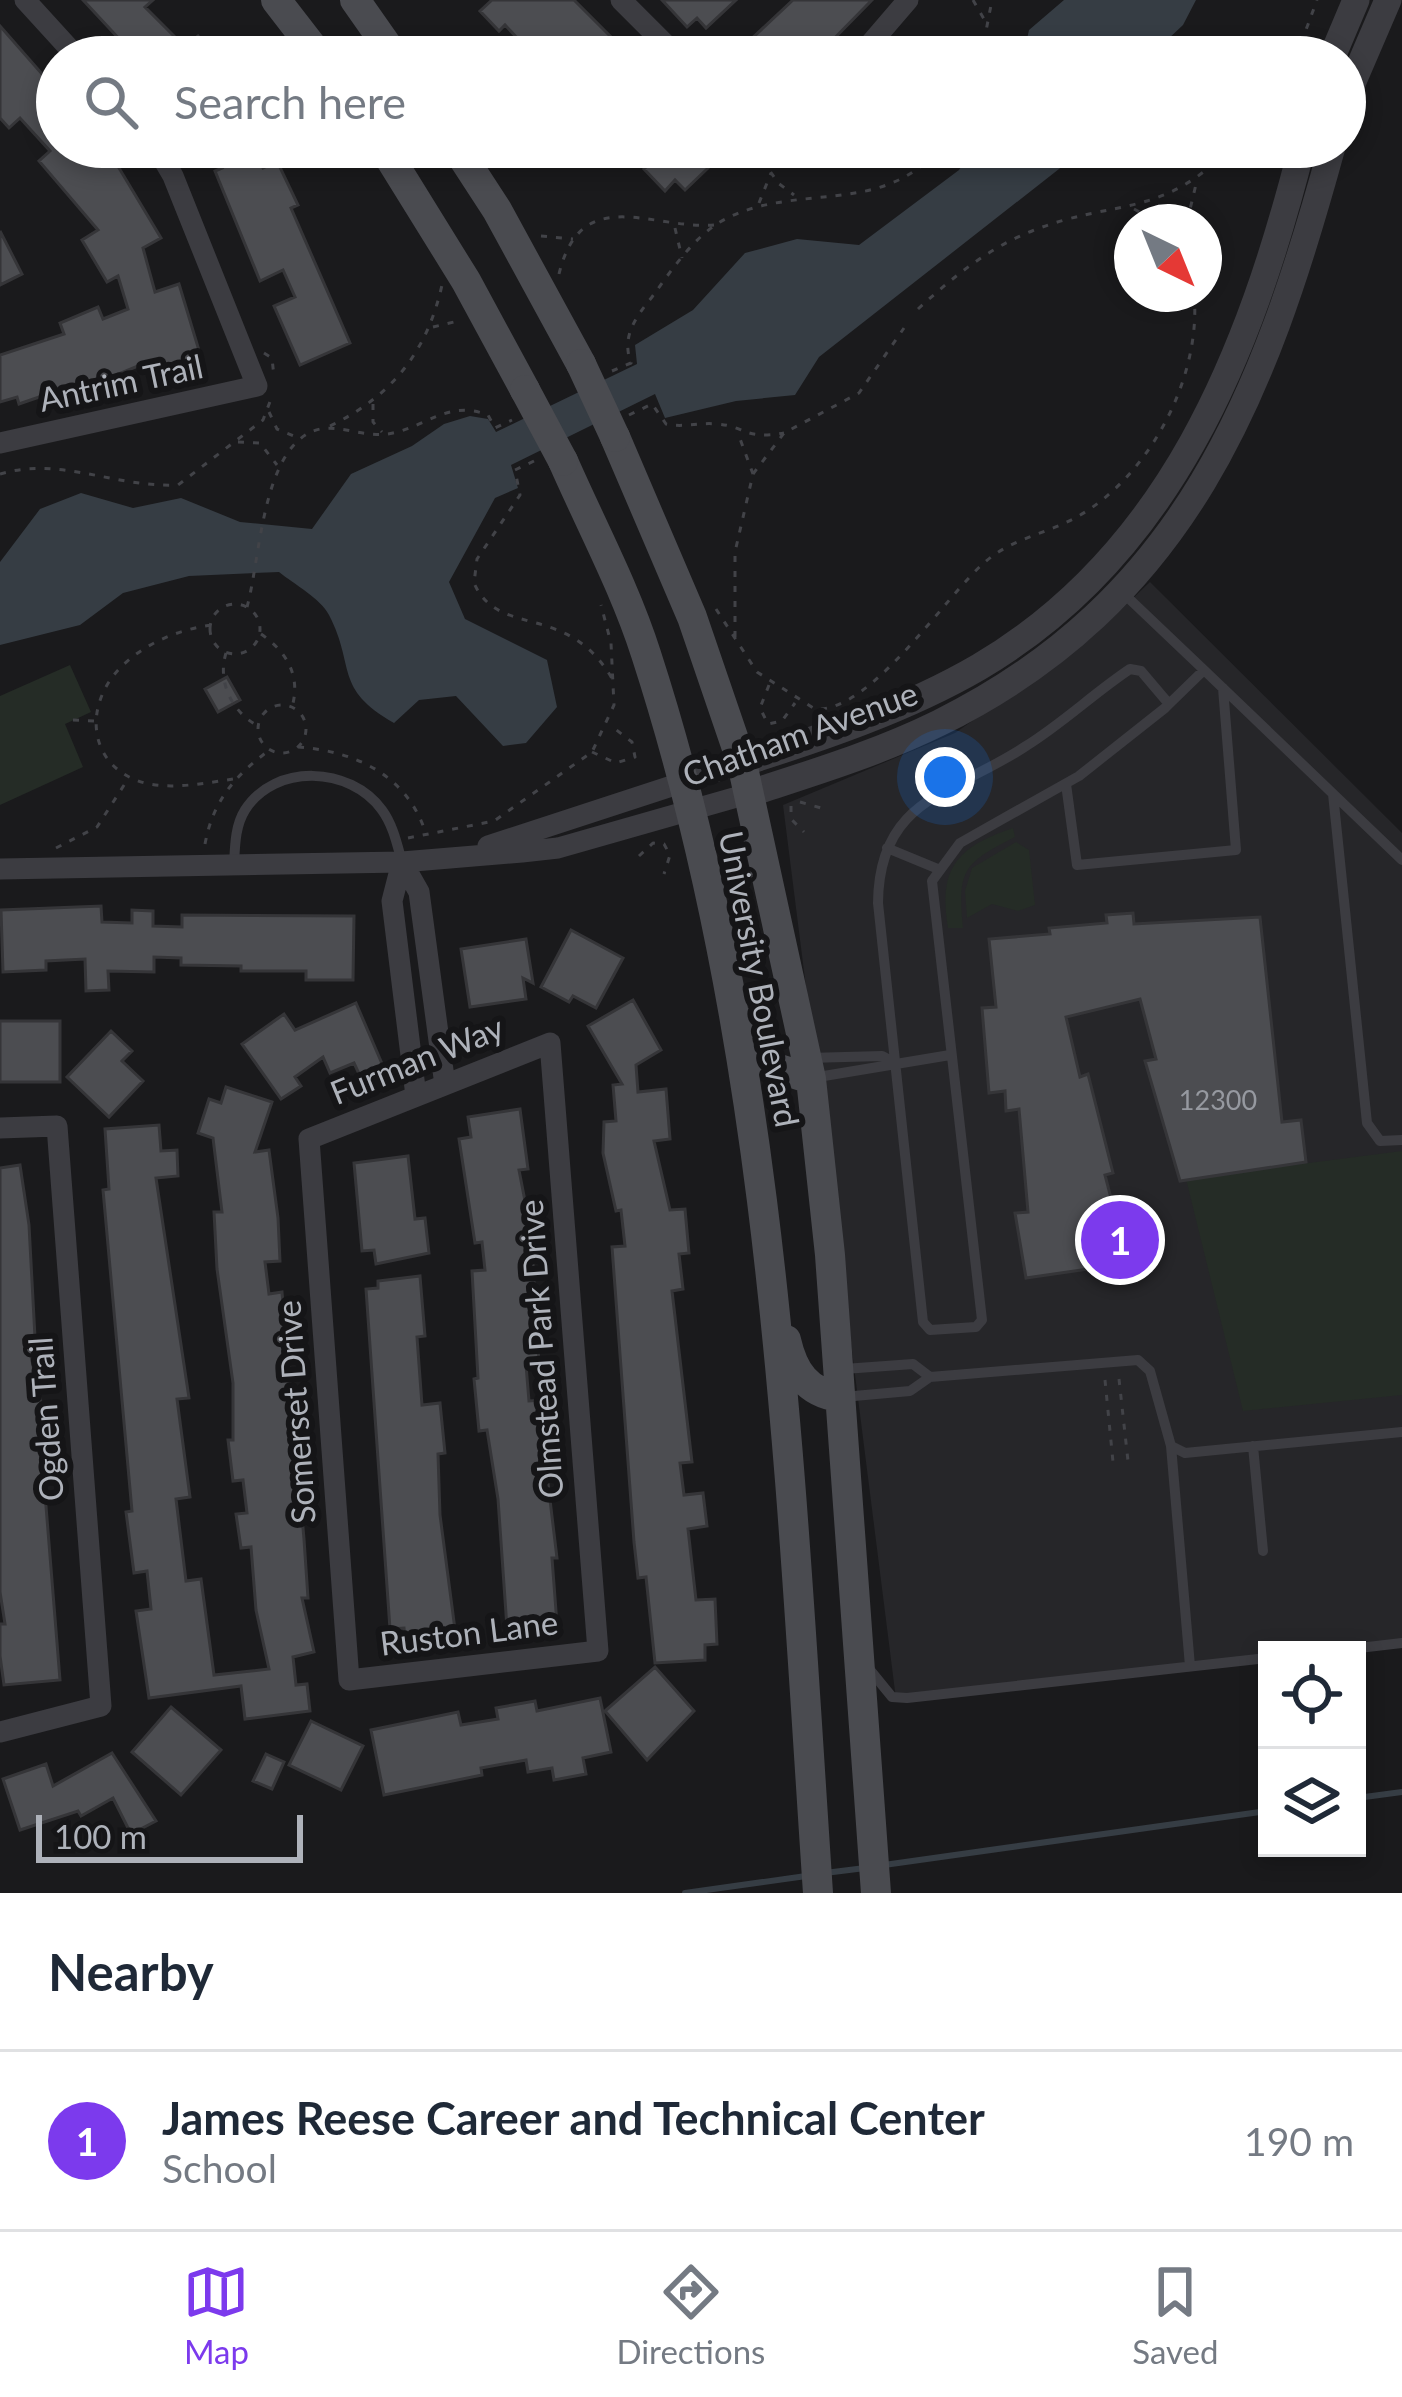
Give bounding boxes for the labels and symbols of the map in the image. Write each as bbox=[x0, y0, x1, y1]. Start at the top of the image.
north arrow bbox=[1114, 204, 1222, 312]
street label: Antrim Trail bbox=[35, 345, 206, 419]
street label: Chatham Avenue bbox=[677, 672, 923, 794]
your location bbox=[915, 747, 975, 807]
street label: University Boulevard bbox=[712, 827, 808, 1130]
street label: Furman Way bbox=[324, 1006, 509, 1112]
house number: 12300 bbox=[1179, 1083, 1257, 1116]
pin: 1 bbox=[1081, 1195, 1159, 1285]
street label: Olmstead Park Drive bbox=[510, 1198, 570, 1500]
street label: Somerset Drive bbox=[267, 1299, 323, 1525]
street label: Ogden Trail bbox=[19, 1336, 71, 1502]
street label: Ruston Lane bbox=[378, 1601, 560, 1663]
scale bar bbox=[36, 1809, 303, 1862]

